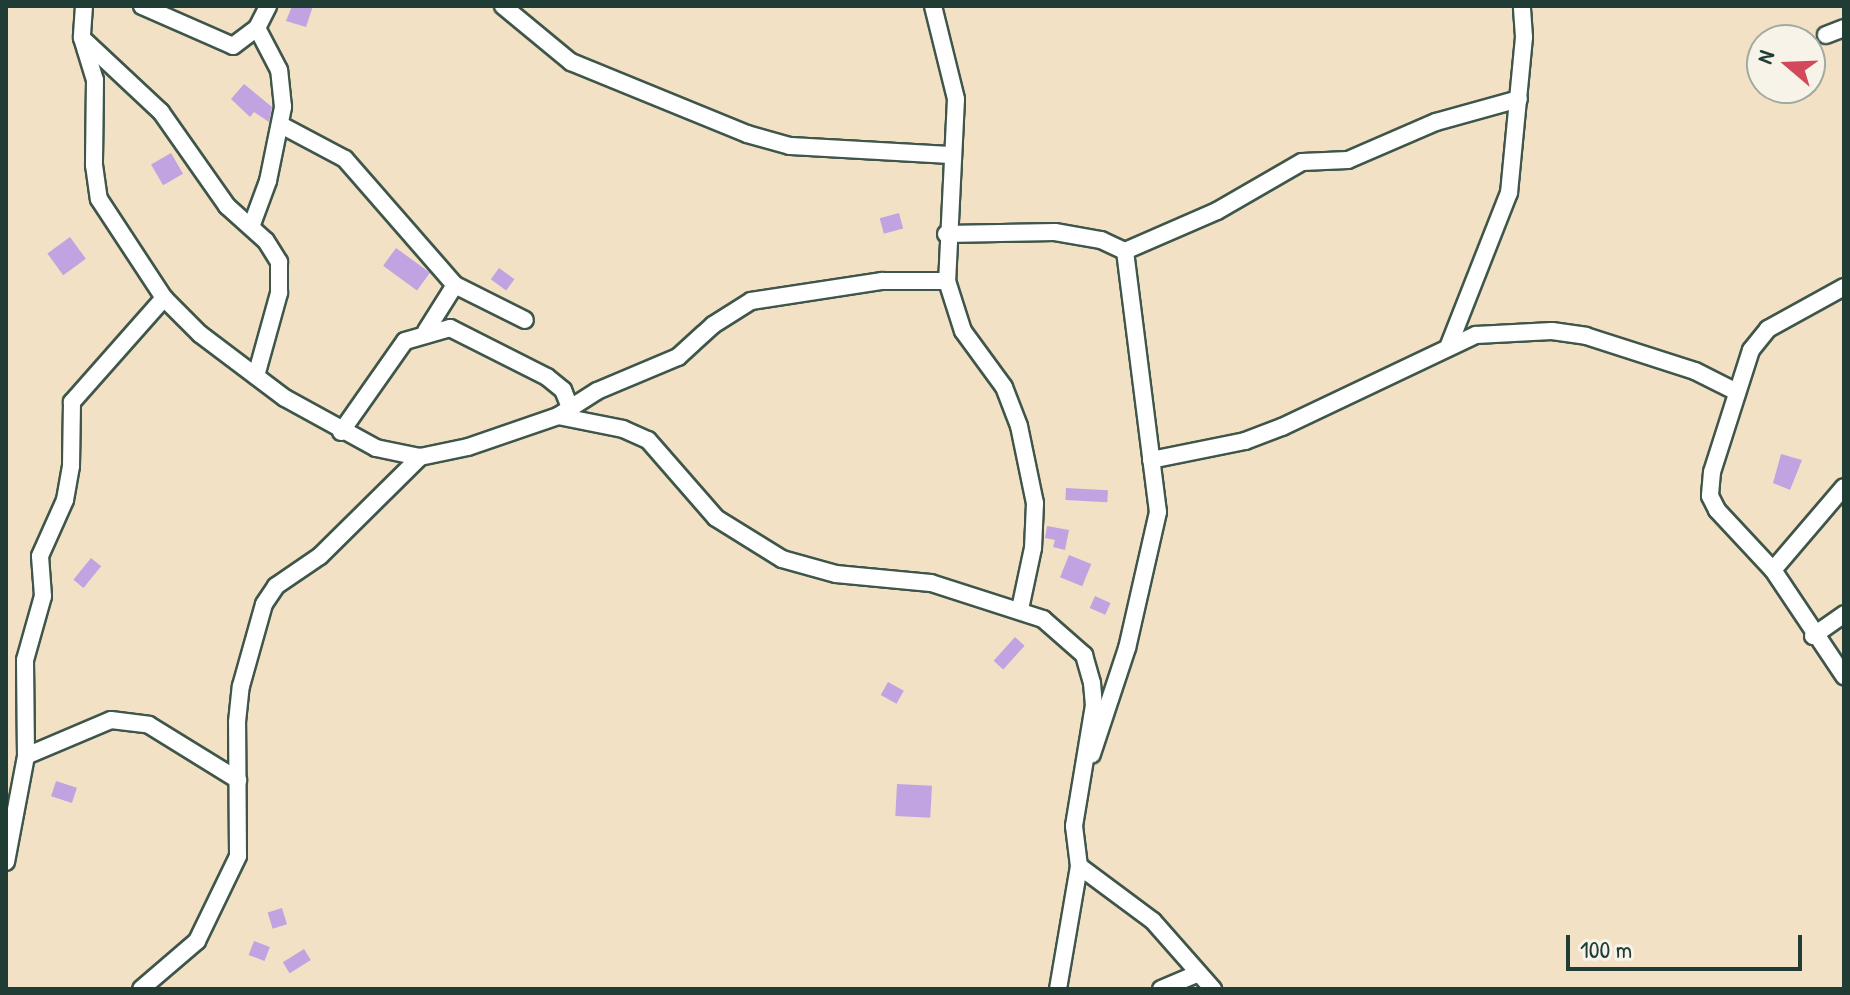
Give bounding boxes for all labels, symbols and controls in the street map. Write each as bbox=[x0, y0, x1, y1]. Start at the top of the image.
north arrow bbox=[1746, 24, 1826, 104]
text: N bbox=[1749, 46, 1781, 67]
scale bar bbox=[1570, 919, 1806, 969]
text: 100 m bbox=[1580, 933, 1632, 965]

